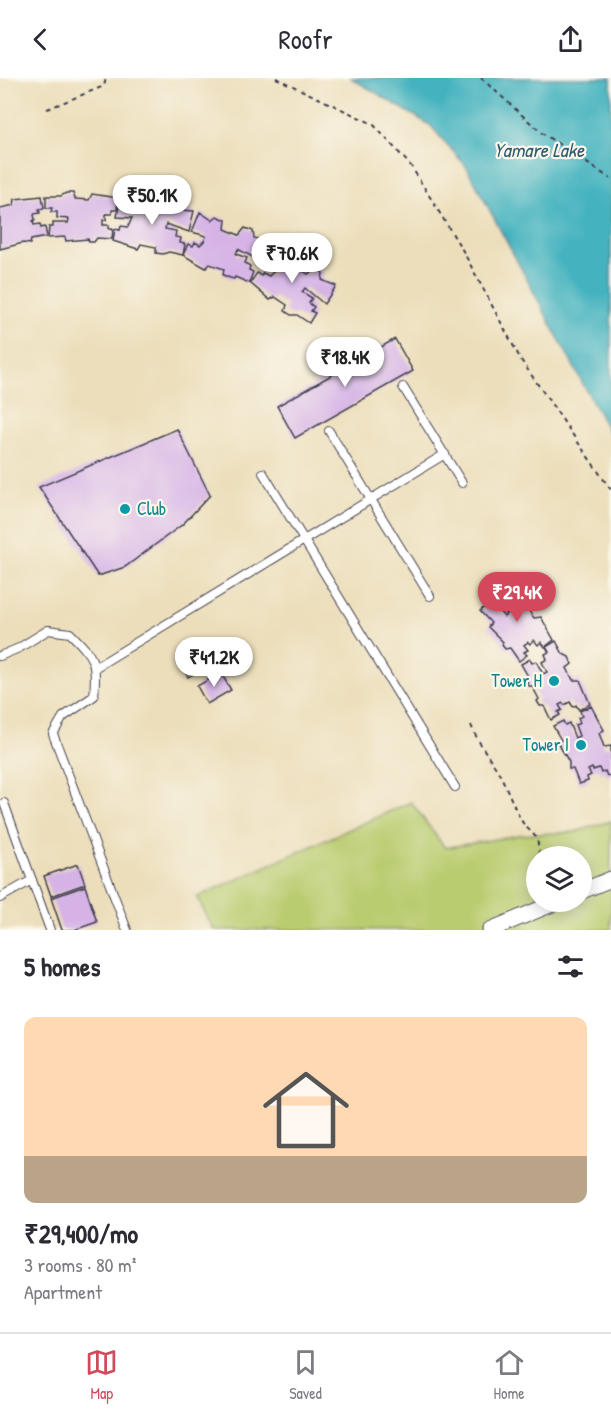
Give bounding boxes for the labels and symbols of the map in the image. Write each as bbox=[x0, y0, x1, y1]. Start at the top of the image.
water label: Yamare Lake bbox=[494, 136, 585, 163]
pin: ₹50.1K bbox=[103, 175, 201, 226]
pin: ₹70.6K bbox=[243, 233, 341, 284]
pin: ₹18.4K bbox=[296, 337, 394, 388]
place label: Club bbox=[137, 496, 166, 521]
marker: Club bbox=[118, 502, 132, 516]
pin: ₹29.4K bbox=[468, 572, 566, 623]
pin: ₹41.2K bbox=[165, 637, 263, 688]
place label: Tower H bbox=[491, 668, 542, 693]
marker: Tower H bbox=[547, 674, 561, 688]
place label: Tower I bbox=[523, 732, 569, 757]
marker: Tower I bbox=[574, 738, 588, 752]

